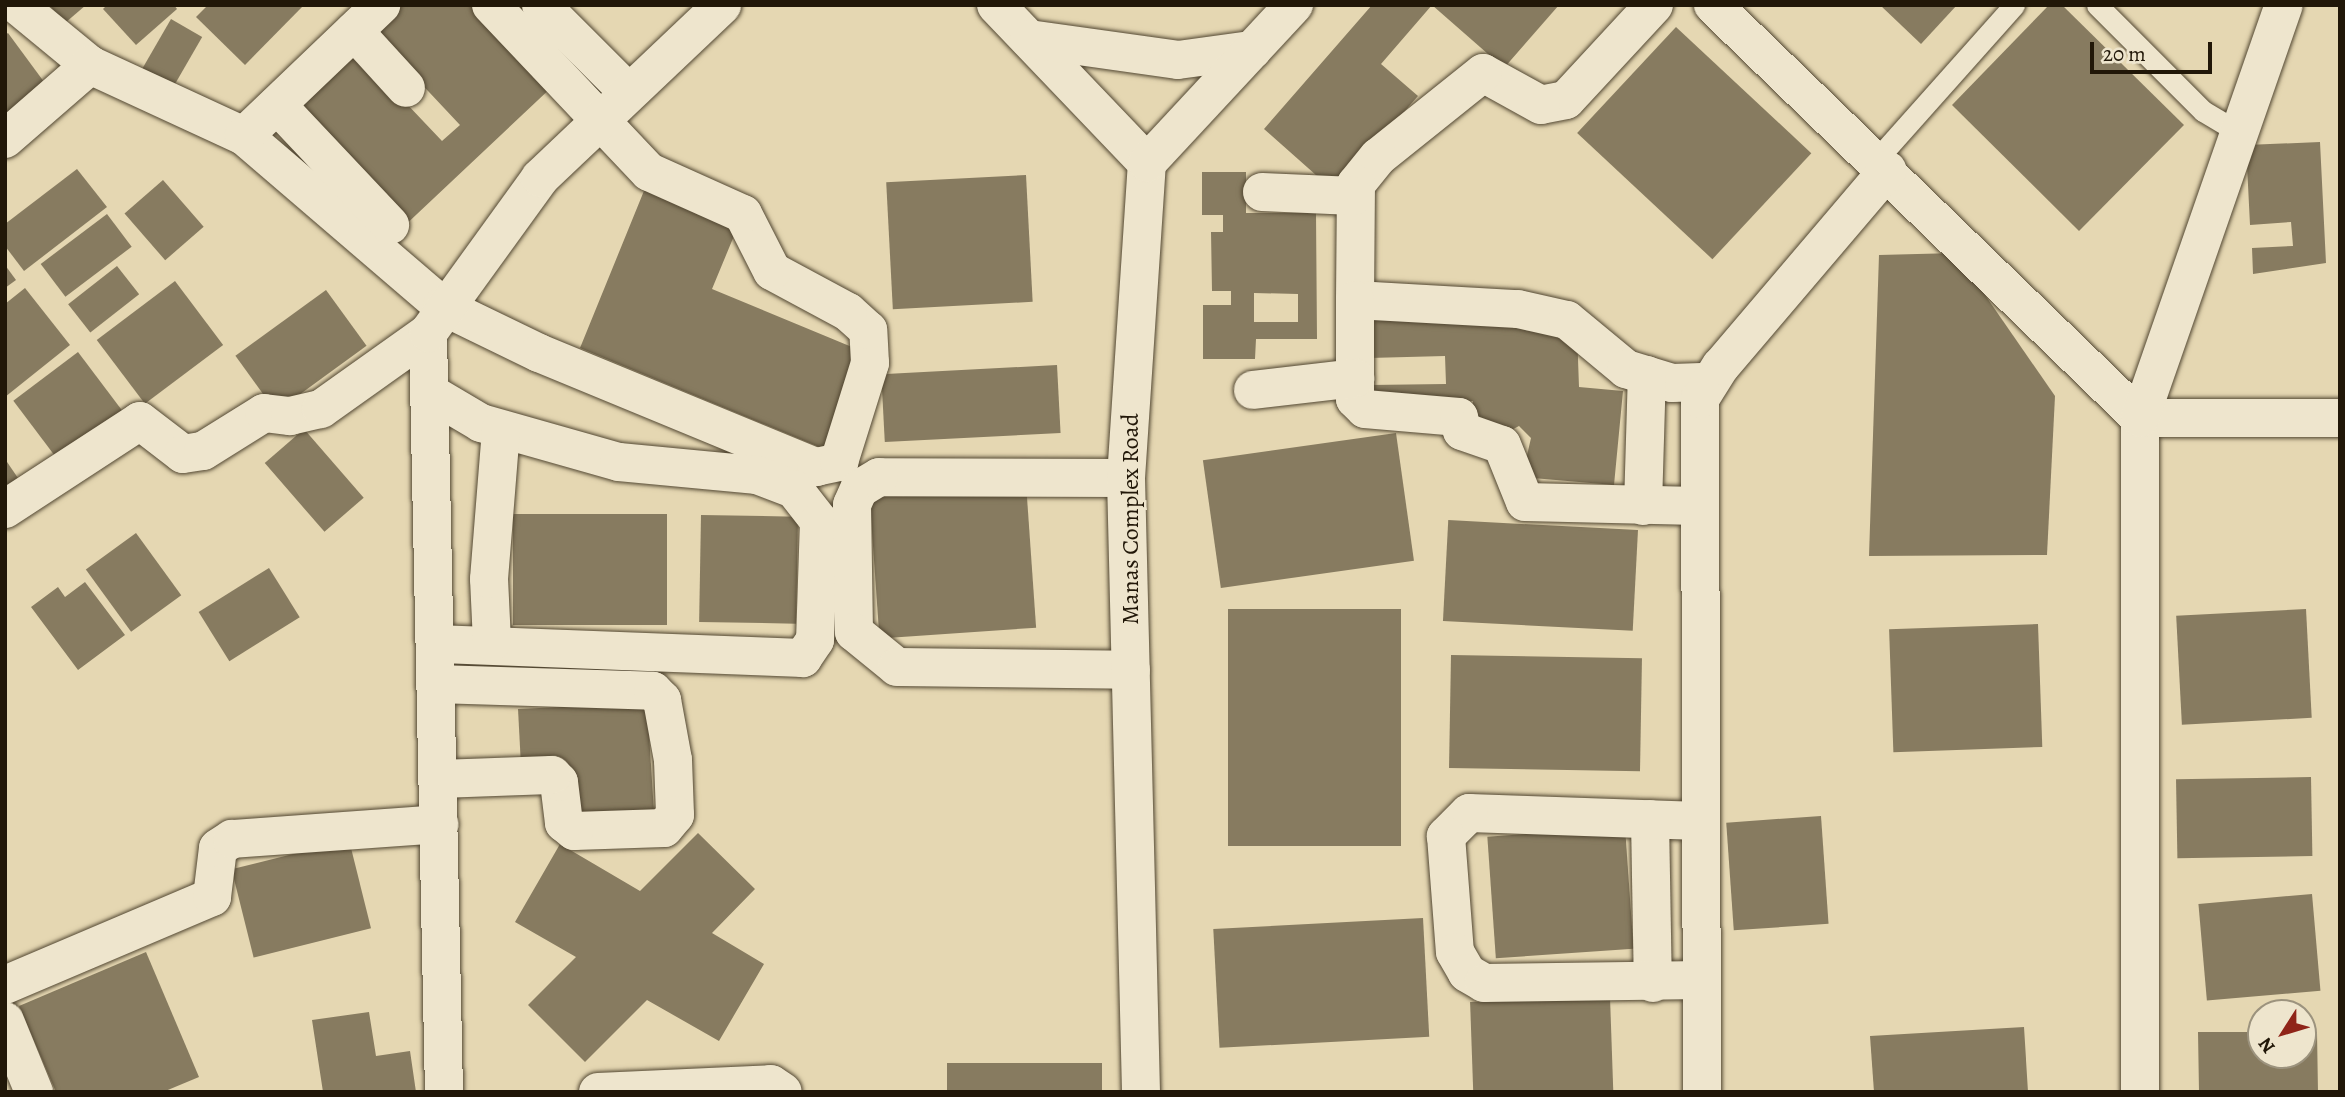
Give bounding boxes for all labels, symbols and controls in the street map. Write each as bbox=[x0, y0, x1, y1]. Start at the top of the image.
scale bar bbox=[2093, 28, 2216, 72]
text: 20 m bbox=[2103, 40, 2146, 68]
street label: Manas Complex Road bbox=[1117, 413, 1145, 625]
north arrow bbox=[2247, 999, 2317, 1069]
text: N bbox=[2252, 1032, 2281, 1059]

